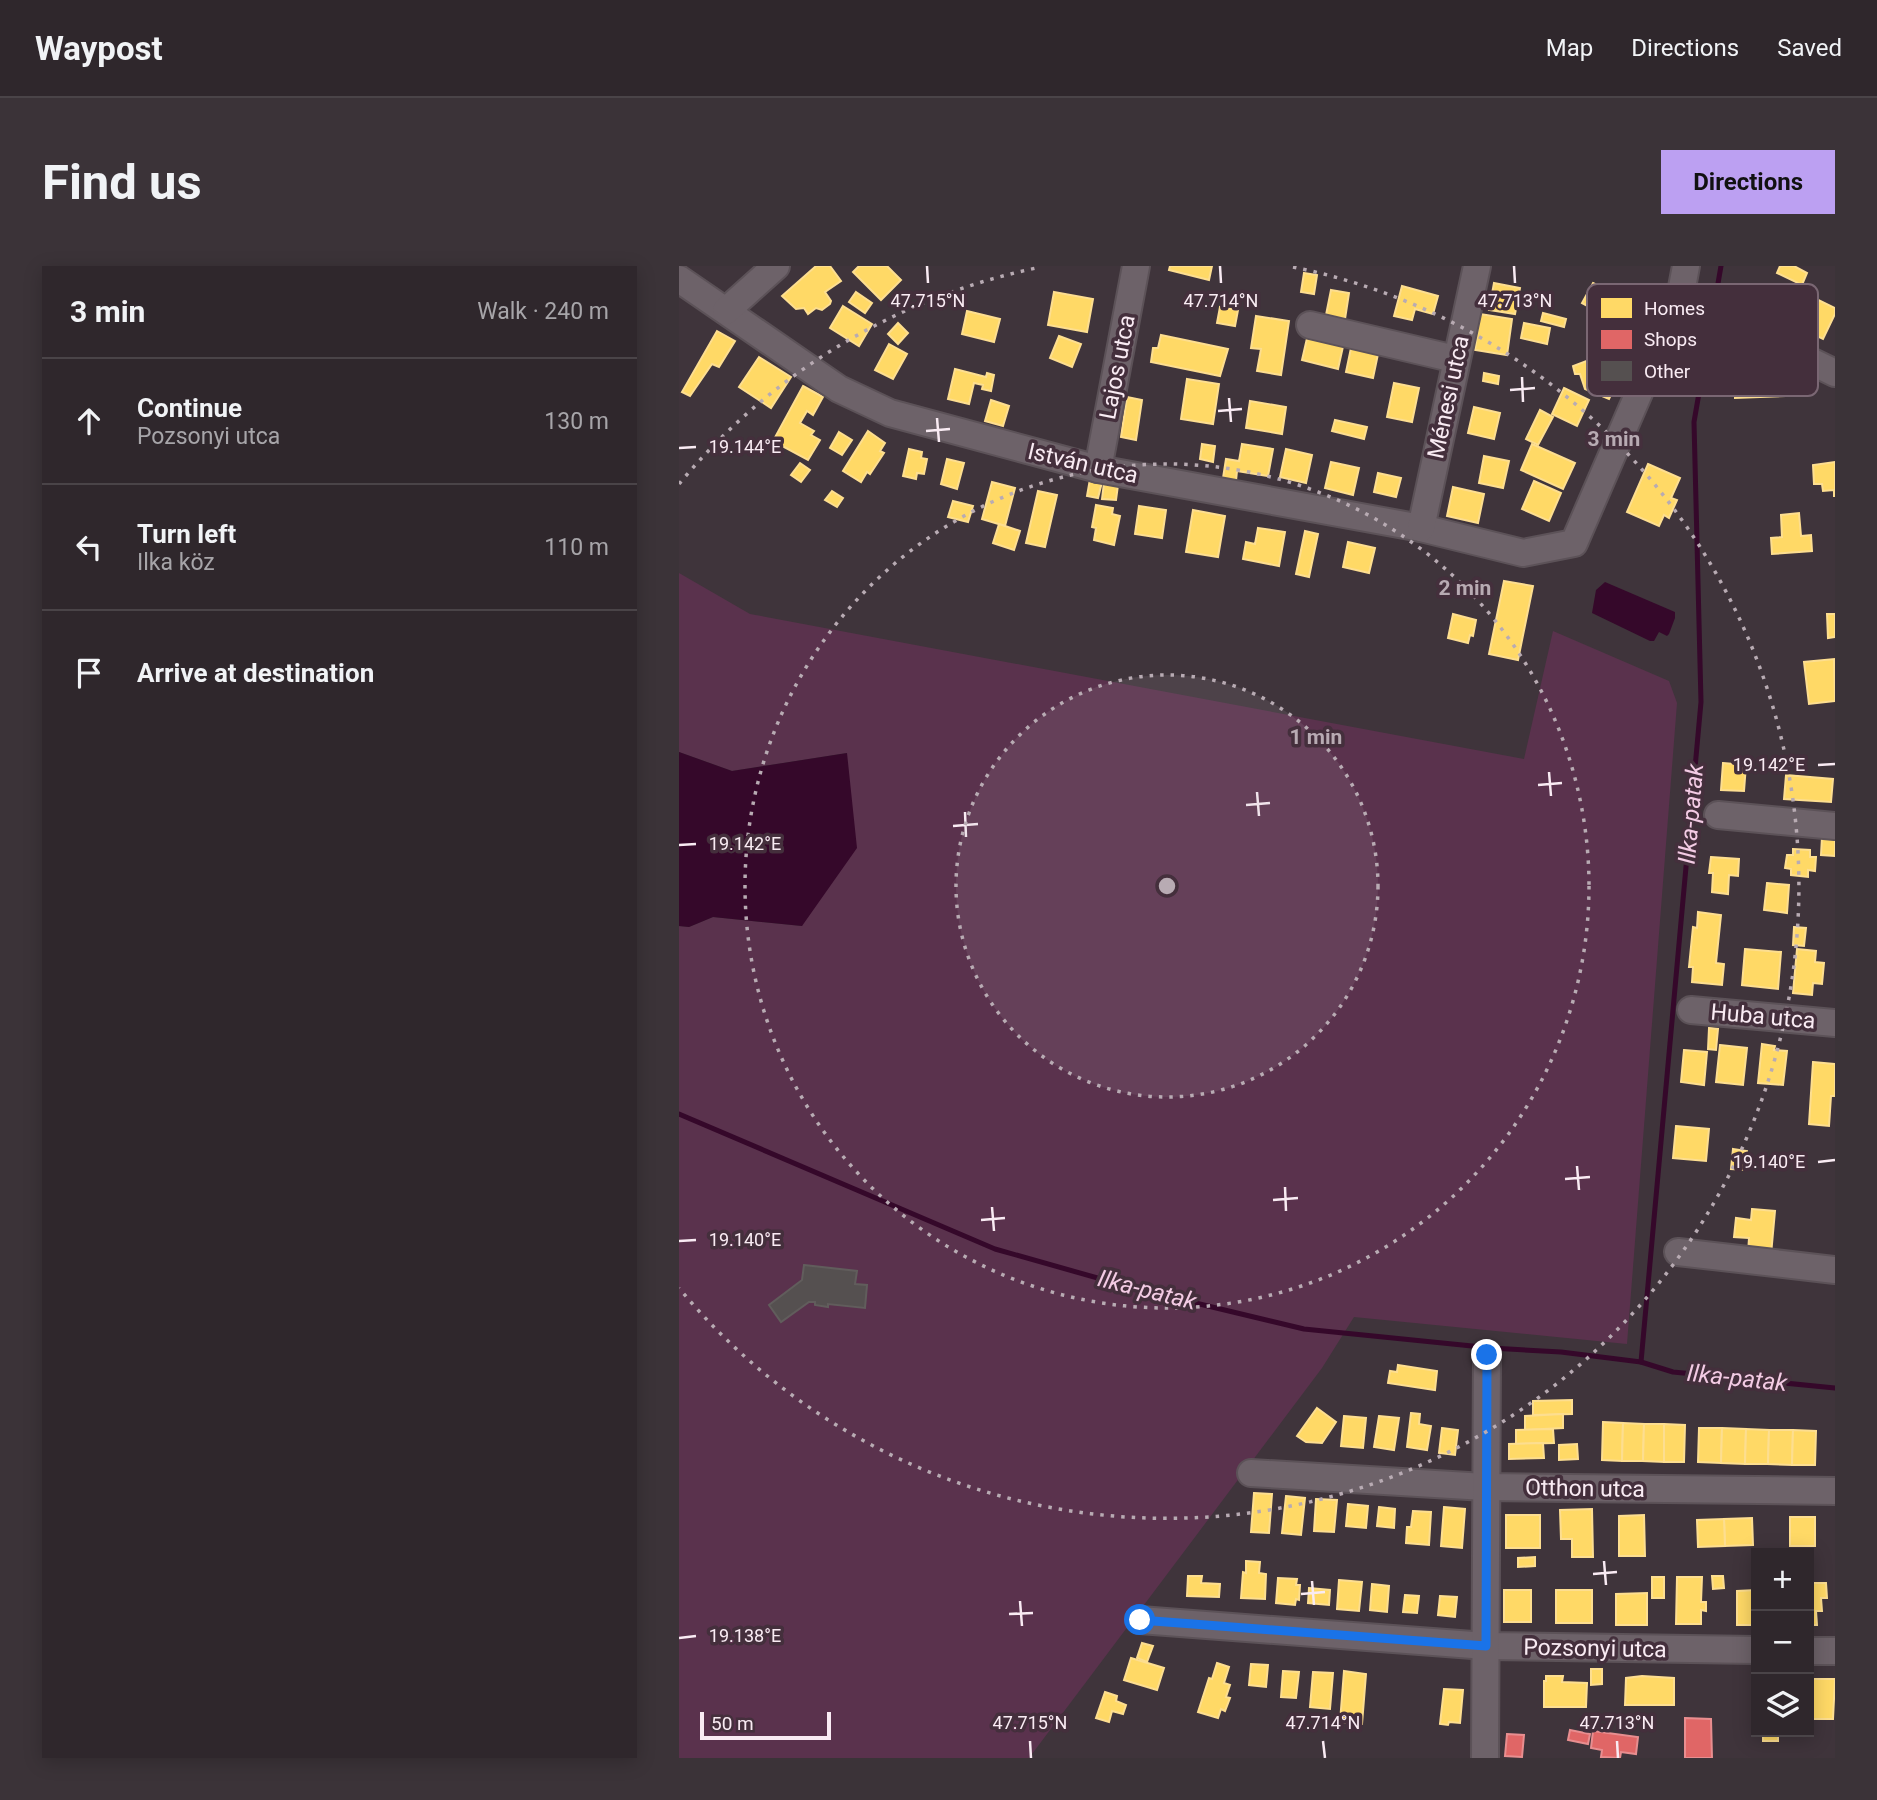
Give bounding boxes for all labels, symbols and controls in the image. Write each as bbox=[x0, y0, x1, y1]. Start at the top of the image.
text: Waypost bbox=[35, 29, 163, 68]
text: Map bbox=[1546, 34, 1593, 62]
text: Directions bbox=[1631, 34, 1739, 62]
text: Saved bbox=[1777, 34, 1842, 62]
button: Directions bbox=[1661, 150, 1835, 214]
text: Find us bbox=[42, 154, 202, 211]
legend bbox=[1587, 284, 1818, 396]
text: 47.715°N bbox=[891, 290, 965, 311]
text: 47.714°N bbox=[1184, 290, 1258, 311]
text: 47.713°N bbox=[1478, 290, 1552, 311]
text: 3 min bbox=[70, 294, 145, 329]
text: Homes bbox=[1644, 297, 1705, 320]
text: Walk · 240 m bbox=[477, 298, 609, 325]
street label: Lajos utca bbox=[1094, 313, 1141, 422]
text: Shops bbox=[1644, 328, 1697, 351]
street label: Ménesi utca bbox=[1422, 333, 1475, 461]
text: Other bbox=[1644, 360, 1691, 383]
text: Continue bbox=[137, 393, 242, 423]
icon: ahead bbox=[70, 402, 108, 440]
text: 130 m bbox=[544, 408, 609, 435]
text: Pozsonyi utca bbox=[137, 423, 280, 450]
text: 3 min bbox=[1588, 427, 1640, 451]
text: 19.144°E bbox=[709, 436, 781, 457]
street label: István utca bbox=[1025, 438, 1141, 489]
text: Turn left bbox=[137, 519, 236, 549]
icon: left bbox=[70, 528, 108, 566]
text: 110 m bbox=[544, 534, 609, 561]
text: Ilka köz bbox=[137, 549, 215, 576]
text: 2 min bbox=[1439, 576, 1491, 600]
icon: arrive bbox=[70, 654, 108, 692]
text: Arrive at destination bbox=[137, 658, 374, 688]
text: 1 min bbox=[1290, 725, 1342, 749]
text: 19.142°E bbox=[1733, 754, 1805, 775]
water label: Ilka-patak bbox=[1673, 761, 1709, 865]
text: 19.142°E bbox=[709, 833, 781, 854]
centre of rings bbox=[1155, 874, 1179, 898]
street label: Huba utca bbox=[1709, 998, 1816, 1035]
text: 19.140°E bbox=[1733, 1151, 1805, 1172]
text: 19.140°E bbox=[709, 1229, 781, 1250]
water label: Ilka-patak bbox=[1095, 1264, 1200, 1316]
route end bbox=[1471, 1339, 1502, 1370]
water label: Ilka-patak bbox=[1685, 1359, 1790, 1397]
street label: Otthon utca bbox=[1525, 1474, 1645, 1503]
map controls bbox=[1751, 1548, 1814, 1737]
button: + bbox=[1751, 1548, 1814, 1611]
route start bbox=[1124, 1604, 1155, 1635]
button: − bbox=[1751, 1611, 1814, 1674]
text: 19.138°E bbox=[709, 1625, 781, 1646]
street label: Pozsonyi utca bbox=[1523, 1634, 1667, 1663]
button: layers bbox=[1751, 1674, 1814, 1737]
scale bar bbox=[700, 1709, 831, 1741]
text: 50 m bbox=[711, 1712, 754, 1735]
text: 47.715°N bbox=[993, 1712, 1067, 1733]
text: 47.714°N bbox=[1286, 1712, 1360, 1733]
text: 47.713°N bbox=[1580, 1712, 1654, 1733]

